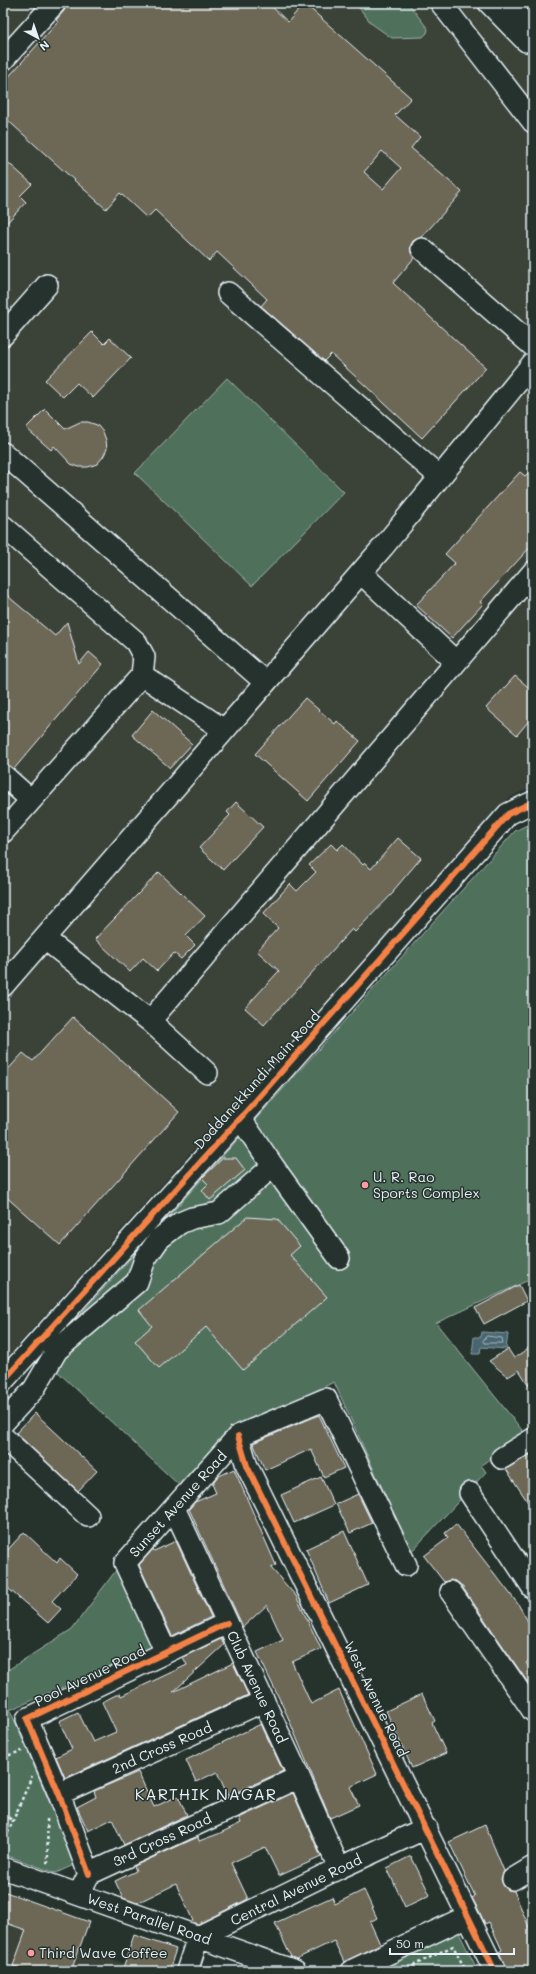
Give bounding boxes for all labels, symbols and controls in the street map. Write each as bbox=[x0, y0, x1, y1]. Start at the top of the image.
north arrow bbox=[18, 18, 58, 58]
text: N bbox=[37, 38, 53, 54]
street label: Doddanekkundi Main Road bbox=[189, 1006, 324, 1153]
place label: U. R. Rao Sports Complex bbox=[373, 1167, 480, 1202]
marker: U. R. Rao Sports Complex bbox=[360, 1180, 370, 1190]
street label: Sunset Avenue Road bbox=[125, 1446, 231, 1561]
street label: Club Avenue Road bbox=[223, 1627, 292, 1746]
street label: West Avenue Road bbox=[340, 1638, 413, 1760]
street label: Pool Avenue Road bbox=[31, 1640, 148, 1711]
street label: 2nd Cross Road bbox=[109, 1717, 215, 1778]
district label: KARTHIK NAGAR bbox=[135, 1783, 277, 1804]
street label: 3rd Cross Road bbox=[109, 1808, 214, 1871]
street label: Central Avenue Road bbox=[227, 1849, 365, 1930]
street label: West Parallel Road bbox=[85, 1888, 214, 1949]
scale bar bbox=[390, 1930, 514, 1956]
text: 50 m bbox=[396, 1935, 424, 1951]
place label: Third Wave Coffee bbox=[39, 1943, 167, 1962]
marker: Third Wave Coffee bbox=[26, 1948, 36, 1958]

